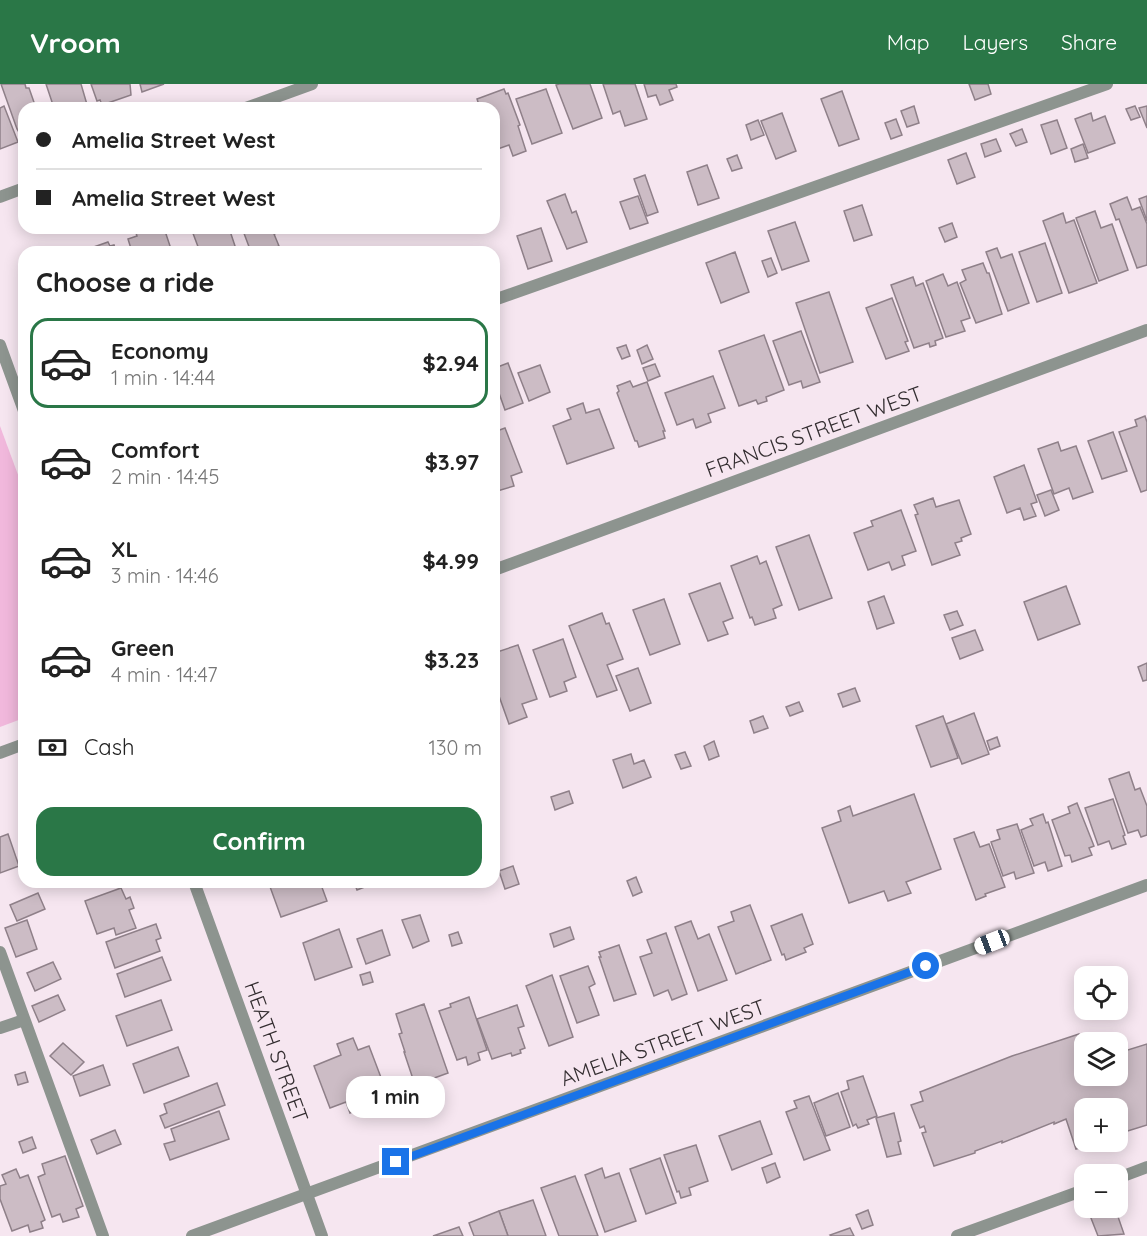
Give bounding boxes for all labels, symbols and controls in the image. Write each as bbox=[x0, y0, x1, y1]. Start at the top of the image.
text: Vroom bbox=[30, 25, 121, 60]
text: Map bbox=[887, 29, 930, 55]
text: Layers bbox=[963, 29, 1028, 55]
text: Share bbox=[1061, 29, 1117, 55]
text: Amelia Street West bbox=[72, 126, 276, 154]
text: Amelia Street West bbox=[72, 184, 276, 212]
text: Choose a ride bbox=[36, 265, 214, 299]
icon: car bbox=[39, 336, 93, 390]
text: Economy bbox=[111, 337, 209, 365]
text: $2.94 bbox=[422, 349, 479, 377]
text: 1 min · 14:44 bbox=[111, 365, 215, 390]
street label: FRANCIS STREET WEST bbox=[702, 380, 926, 482]
icon: car bbox=[39, 435, 93, 489]
text: Comfort bbox=[111, 436, 200, 464]
text: $3.97 bbox=[425, 448, 479, 476]
text: 2 min · 14:45 bbox=[111, 464, 219, 489]
icon: car bbox=[39, 534, 93, 588]
text: XL bbox=[111, 535, 138, 563]
text: $4.99 bbox=[422, 547, 479, 575]
text: 3 min · 14:46 bbox=[111, 563, 219, 588]
icon: car bbox=[39, 633, 93, 687]
text: Green bbox=[111, 634, 174, 662]
text: $3.23 bbox=[424, 646, 479, 674]
text: 4 min · 14:47 bbox=[111, 662, 217, 687]
icon: cash bbox=[36, 731, 69, 764]
text: Cash bbox=[84, 733, 135, 761]
text: 130 m bbox=[429, 735, 482, 760]
button: Confirm bbox=[36, 807, 482, 876]
car bbox=[972, 927, 1012, 957]
route start bbox=[912, 952, 939, 979]
map controls bbox=[1074, 966, 1128, 1218]
button: locate bbox=[1074, 966, 1128, 1020]
street label: HEATH STREET bbox=[239, 978, 315, 1126]
street label: AMELIA STREET WEST bbox=[557, 993, 769, 1091]
button: layers bbox=[1074, 1032, 1128, 1086]
callout: 1 min bbox=[346, 1075, 446, 1117]
text: 1 min bbox=[371, 1084, 420, 1109]
button: + bbox=[1074, 1098, 1128, 1152]
route end bbox=[382, 1148, 409, 1175]
button: − bbox=[1074, 1164, 1128, 1218]

